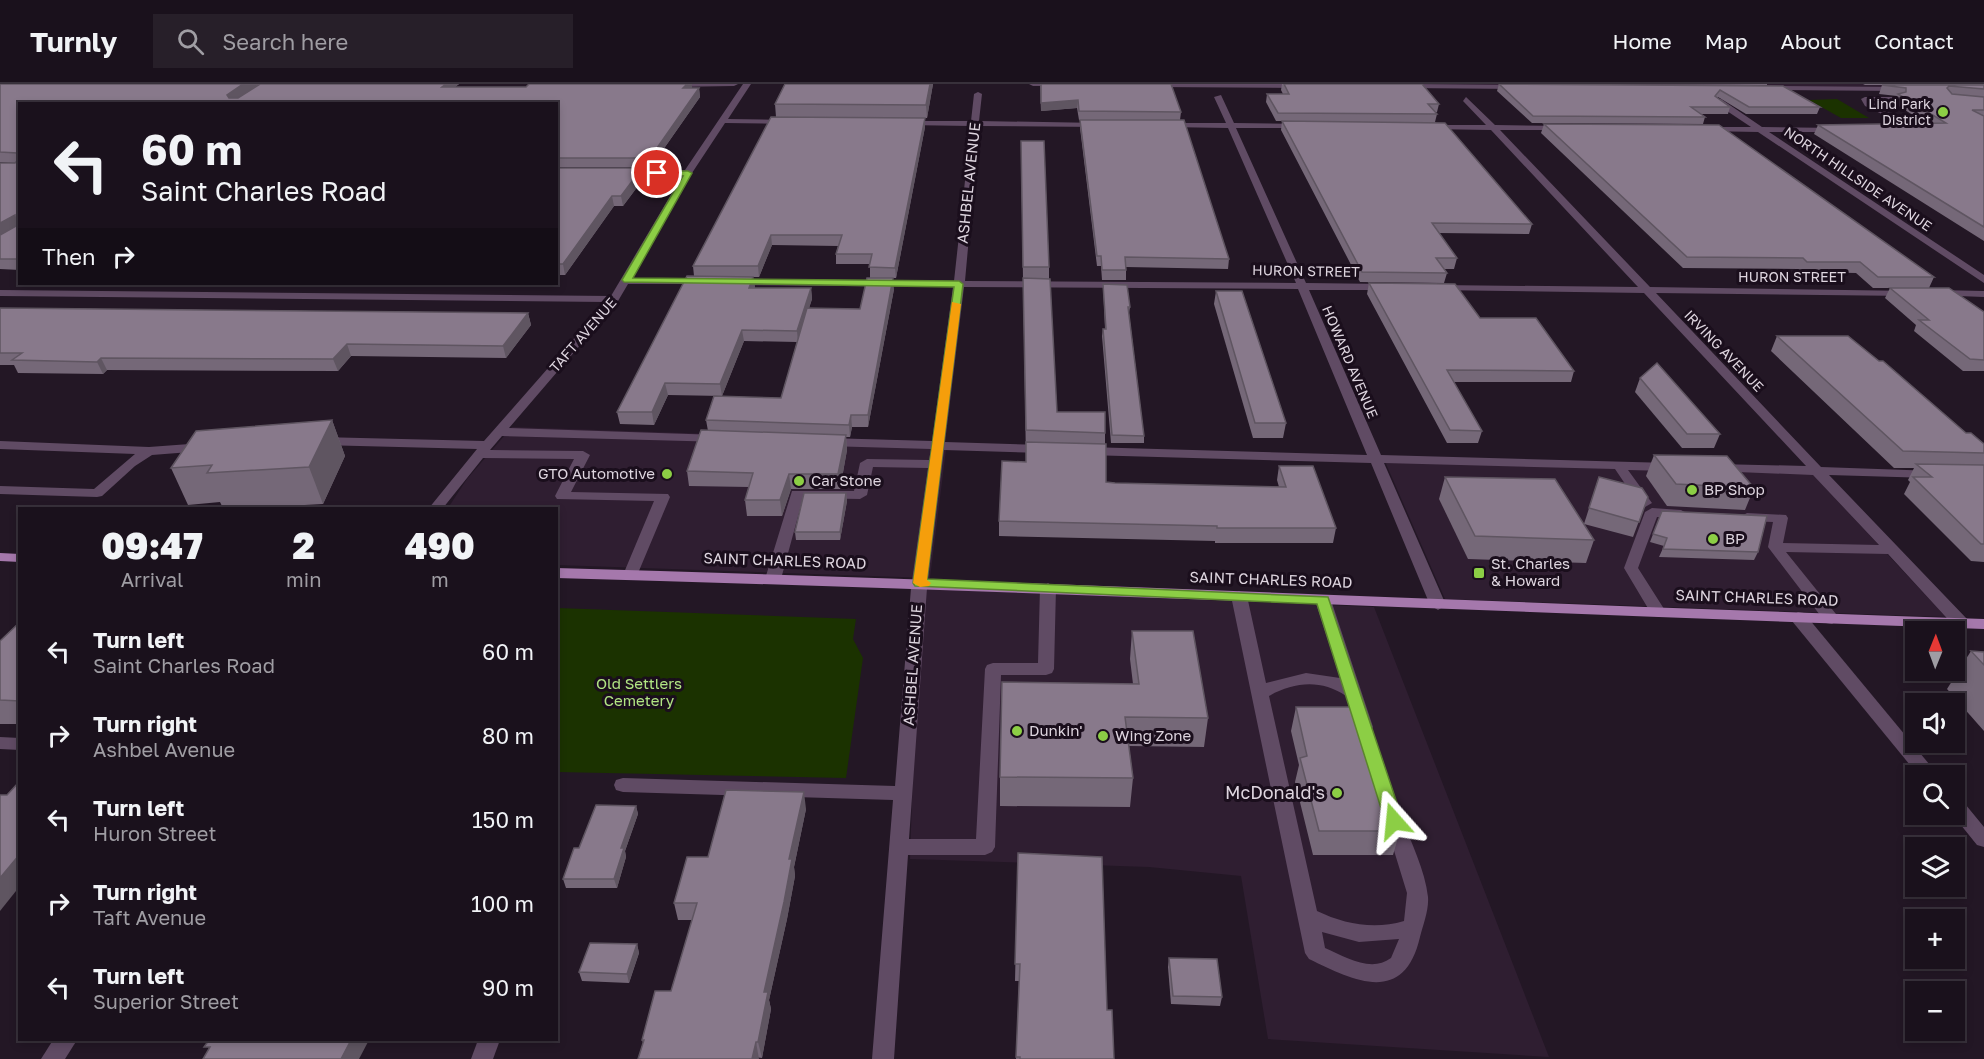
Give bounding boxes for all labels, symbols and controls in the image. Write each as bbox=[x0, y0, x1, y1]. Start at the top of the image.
search box bbox=[153, 14, 573, 68]
text: Turnly bbox=[30, 25, 117, 58]
icon: search bbox=[174, 25, 207, 58]
text: Search here bbox=[222, 28, 348, 55]
text: Home bbox=[1612, 28, 1672, 54]
text: Map bbox=[1705, 28, 1748, 54]
text: About bbox=[1781, 28, 1841, 54]
text: Contact bbox=[1874, 28, 1954, 54]
place label: Lind Park District bbox=[1868, 95, 1931, 128]
marker: Lind Park District bbox=[1936, 105, 1950, 119]
street label: ASHBEL AVENUE bbox=[953, 121, 983, 244]
street label: NORTH HILLSIDE AVENUE bbox=[1781, 123, 1935, 234]
text: 60 m bbox=[141, 124, 242, 174]
icon: left bbox=[42, 126, 120, 204]
pin bbox=[631, 147, 682, 198]
icon: arrive bbox=[640, 156, 673, 189]
text: Saint Charles Road bbox=[141, 175, 387, 207]
icon: right bbox=[107, 240, 140, 273]
text: Then bbox=[42, 243, 95, 270]
street label: HURON STREET bbox=[1252, 261, 1360, 280]
street label: HURON STREET bbox=[1738, 268, 1846, 285]
street label: TAFT AVENUE bbox=[546, 294, 620, 375]
street label: HOWARD AVENUE bbox=[1319, 303, 1382, 421]
street label: IRVING AVENUE bbox=[1681, 306, 1768, 395]
place label: GTO Automotive bbox=[538, 464, 655, 482]
marker: GTO Automotive bbox=[660, 467, 674, 481]
place label: Car Stone bbox=[811, 471, 882, 489]
marker: Car Stone bbox=[792, 474, 806, 488]
place label: BP Shop bbox=[1704, 480, 1765, 498]
marker: BP Shop bbox=[1685, 483, 1699, 497]
text: 09:47 bbox=[101, 524, 203, 567]
text: 2 bbox=[293, 524, 315, 567]
text: 490 bbox=[405, 524, 475, 567]
place label: BP bbox=[1725, 529, 1745, 547]
marker: BP bbox=[1706, 532, 1720, 546]
street label: SAINT CHARLES ROAD bbox=[703, 548, 867, 572]
place label: St. Charles & Howard bbox=[1491, 554, 1570, 589]
marker: St. Charles & Howard bbox=[1472, 566, 1486, 580]
text: Arrival bbox=[121, 567, 183, 591]
text: min bbox=[286, 567, 321, 591]
text: m bbox=[431, 567, 449, 591]
street label: SAINT CHARLES ROAD bbox=[1189, 567, 1353, 591]
street label: SAINT CHARLES ROAD bbox=[1675, 585, 1839, 609]
street label: ASHBEL AVENUE bbox=[899, 604, 925, 726]
north arrow bbox=[1905, 621, 1965, 681]
map controls bbox=[1905, 621, 1965, 1041]
text: Turn left bbox=[93, 626, 184, 653]
icon: left bbox=[42, 635, 75, 668]
text: 60 m bbox=[482, 638, 534, 665]
text: Saint Charles Road bbox=[93, 653, 275, 677]
park label: Old Settlers Cemetery bbox=[596, 674, 682, 709]
button: sound bbox=[1905, 693, 1965, 753]
text: Turn right bbox=[93, 710, 197, 737]
icon: right bbox=[42, 719, 75, 752]
place label: Dunkin' bbox=[1029, 721, 1083, 739]
text: 80 m bbox=[482, 722, 534, 749]
marker: Dunkin' bbox=[1010, 724, 1024, 738]
place label: Wing Zone bbox=[1115, 726, 1192, 744]
marker: Wing Zone bbox=[1096, 729, 1110, 743]
text: Ashbel Avenue bbox=[93, 737, 235, 761]
button: search bbox=[1905, 765, 1965, 825]
place label: McDonald's bbox=[1225, 781, 1325, 803]
marker: McDonald's bbox=[1330, 786, 1344, 800]
position arrow bbox=[1362, 789, 1426, 853]
text: Turn left bbox=[93, 794, 184, 821]
icon: left bbox=[42, 803, 75, 836]
text: 150 m bbox=[472, 806, 534, 833]
text: Huron Street bbox=[93, 821, 216, 845]
button: layers bbox=[1905, 837, 1965, 897]
text: Turn right bbox=[93, 878, 197, 905]
icon: right bbox=[42, 887, 75, 920]
text: 100 m bbox=[471, 890, 534, 917]
text: Taft Avenue bbox=[93, 905, 206, 929]
button: + bbox=[1905, 909, 1965, 969]
text: Turn left bbox=[93, 962, 184, 989]
icon: left bbox=[42, 971, 75, 1004]
text: 90 m bbox=[482, 974, 534, 1001]
button: − bbox=[1905, 981, 1965, 1041]
text: Superior Street bbox=[93, 989, 239, 1013]

